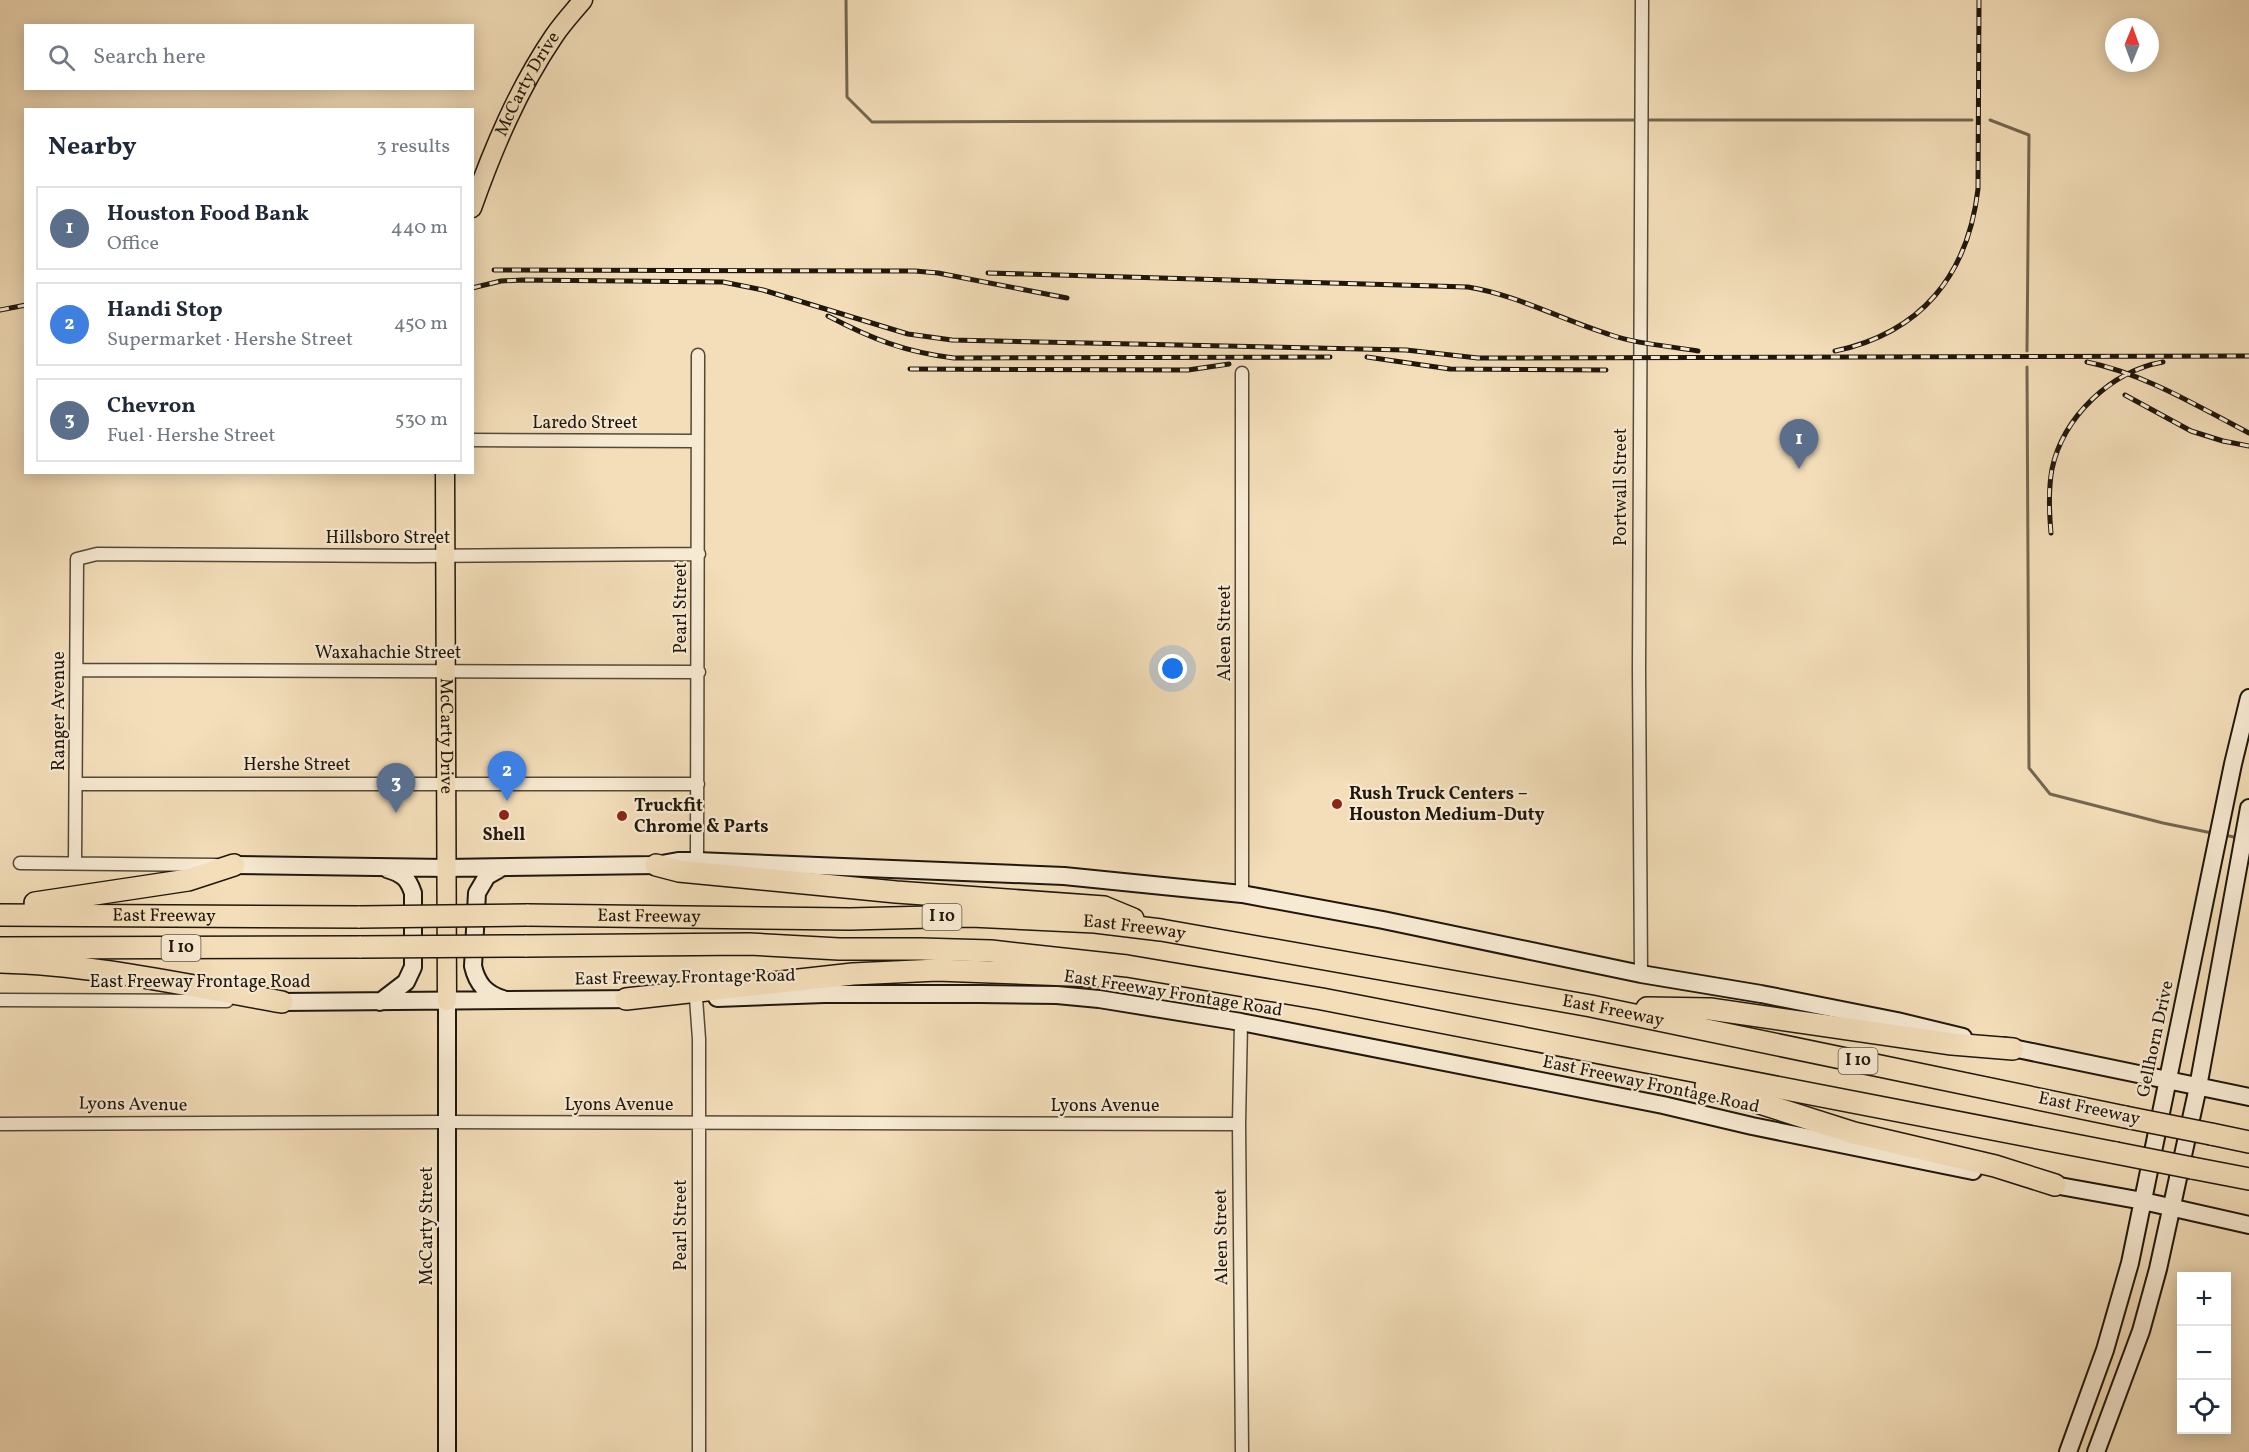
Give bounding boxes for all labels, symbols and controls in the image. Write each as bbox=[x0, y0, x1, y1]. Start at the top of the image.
north arrow bbox=[2105, 18, 2159, 72]
search box bbox=[24, 24, 474, 90]
street label: McCarty Drive bbox=[489, 27, 566, 140]
icon: search bbox=[45, 41, 78, 74]
text: Search here bbox=[93, 42, 206, 73]
text: Nearby bbox=[48, 129, 137, 165]
text: 3 results bbox=[376, 133, 450, 161]
text: Houston Food Bank bbox=[107, 199, 309, 230]
text: 1 bbox=[65, 214, 74, 242]
text: 440 m bbox=[391, 214, 448, 242]
text: Office bbox=[107, 230, 159, 258]
text: Handi Stop bbox=[107, 295, 223, 326]
text: 2 bbox=[64, 310, 75, 338]
text: 450 m bbox=[394, 310, 448, 338]
text: Supermarket · Hershe Street bbox=[107, 326, 353, 354]
text: Chevron bbox=[107, 391, 196, 422]
text: 3 bbox=[64, 406, 75, 434]
text: 530 m bbox=[395, 406, 448, 434]
street label: Laredo Street bbox=[532, 411, 638, 436]
pin: 1 bbox=[1780, 420, 1818, 469]
text: Fuel · Hershe Street bbox=[107, 422, 276, 450]
street label: Portwall Street bbox=[1609, 428, 1634, 546]
street label: Hillsboro Street bbox=[326, 526, 450, 551]
street label: Pearl Street bbox=[669, 562, 694, 654]
street label: Aleen Street bbox=[1213, 585, 1238, 681]
street label: Waxahachie Street bbox=[315, 641, 461, 666]
street label: Ranger Avenue bbox=[47, 651, 72, 771]
your location bbox=[1158, 654, 1187, 683]
street label: McCarty Drive bbox=[433, 678, 459, 794]
pin: 2 bbox=[488, 752, 526, 801]
street label: Hershe Street bbox=[243, 753, 351, 778]
pin: 3 bbox=[376, 764, 416, 813]
place label: Rush Truck Centers – Houston Medium-Duty bbox=[1349, 782, 1545, 828]
place label: Truckfit Chrome & Parts bbox=[634, 794, 768, 840]
marker: Rush Truck Centers – Houston Medium-Duty bbox=[1330, 797, 1344, 811]
marker: Shell bbox=[497, 808, 511, 822]
marker: Truckfit Chrome & Parts bbox=[615, 809, 629, 823]
place label: Shell bbox=[483, 823, 525, 848]
street label: East Freeway bbox=[112, 903, 216, 929]
street label: East Freeway bbox=[597, 903, 701, 930]
road number: I 10 bbox=[922, 904, 962, 930]
street label: East Freeway bbox=[1082, 909, 1188, 947]
road number: I 10 bbox=[162, 935, 201, 961]
street label: East Freeway Frontage Road bbox=[574, 964, 796, 992]
street label: East Freeway Frontage Road bbox=[1062, 964, 1284, 1024]
street label: East Freeway Frontage Road bbox=[89, 970, 311, 995]
street label: Gellhorn Drive bbox=[2131, 978, 2181, 1100]
street label: East Freeway bbox=[1560, 989, 1667, 1033]
road number: I 10 bbox=[1838, 1048, 1878, 1074]
street label: East Freeway Frontage Road bbox=[1540, 1050, 1762, 1120]
street label: East Freeway bbox=[2036, 1086, 2142, 1132]
street label: Lyons Avenue bbox=[78, 1092, 188, 1118]
street label: Lyons Avenue bbox=[565, 1093, 673, 1118]
street label: Lyons Avenue bbox=[1051, 1094, 1159, 1119]
street label: McCarty Street bbox=[415, 1167, 440, 1286]
street label: Pearl Street bbox=[669, 1179, 694, 1271]
street label: Aleen Street bbox=[1209, 1188, 1235, 1286]
map controls bbox=[2177, 1272, 2231, 1434]
button: + bbox=[2177, 1272, 2231, 1326]
button: − bbox=[2177, 1326, 2231, 1380]
button: locate bbox=[2177, 1380, 2231, 1434]

